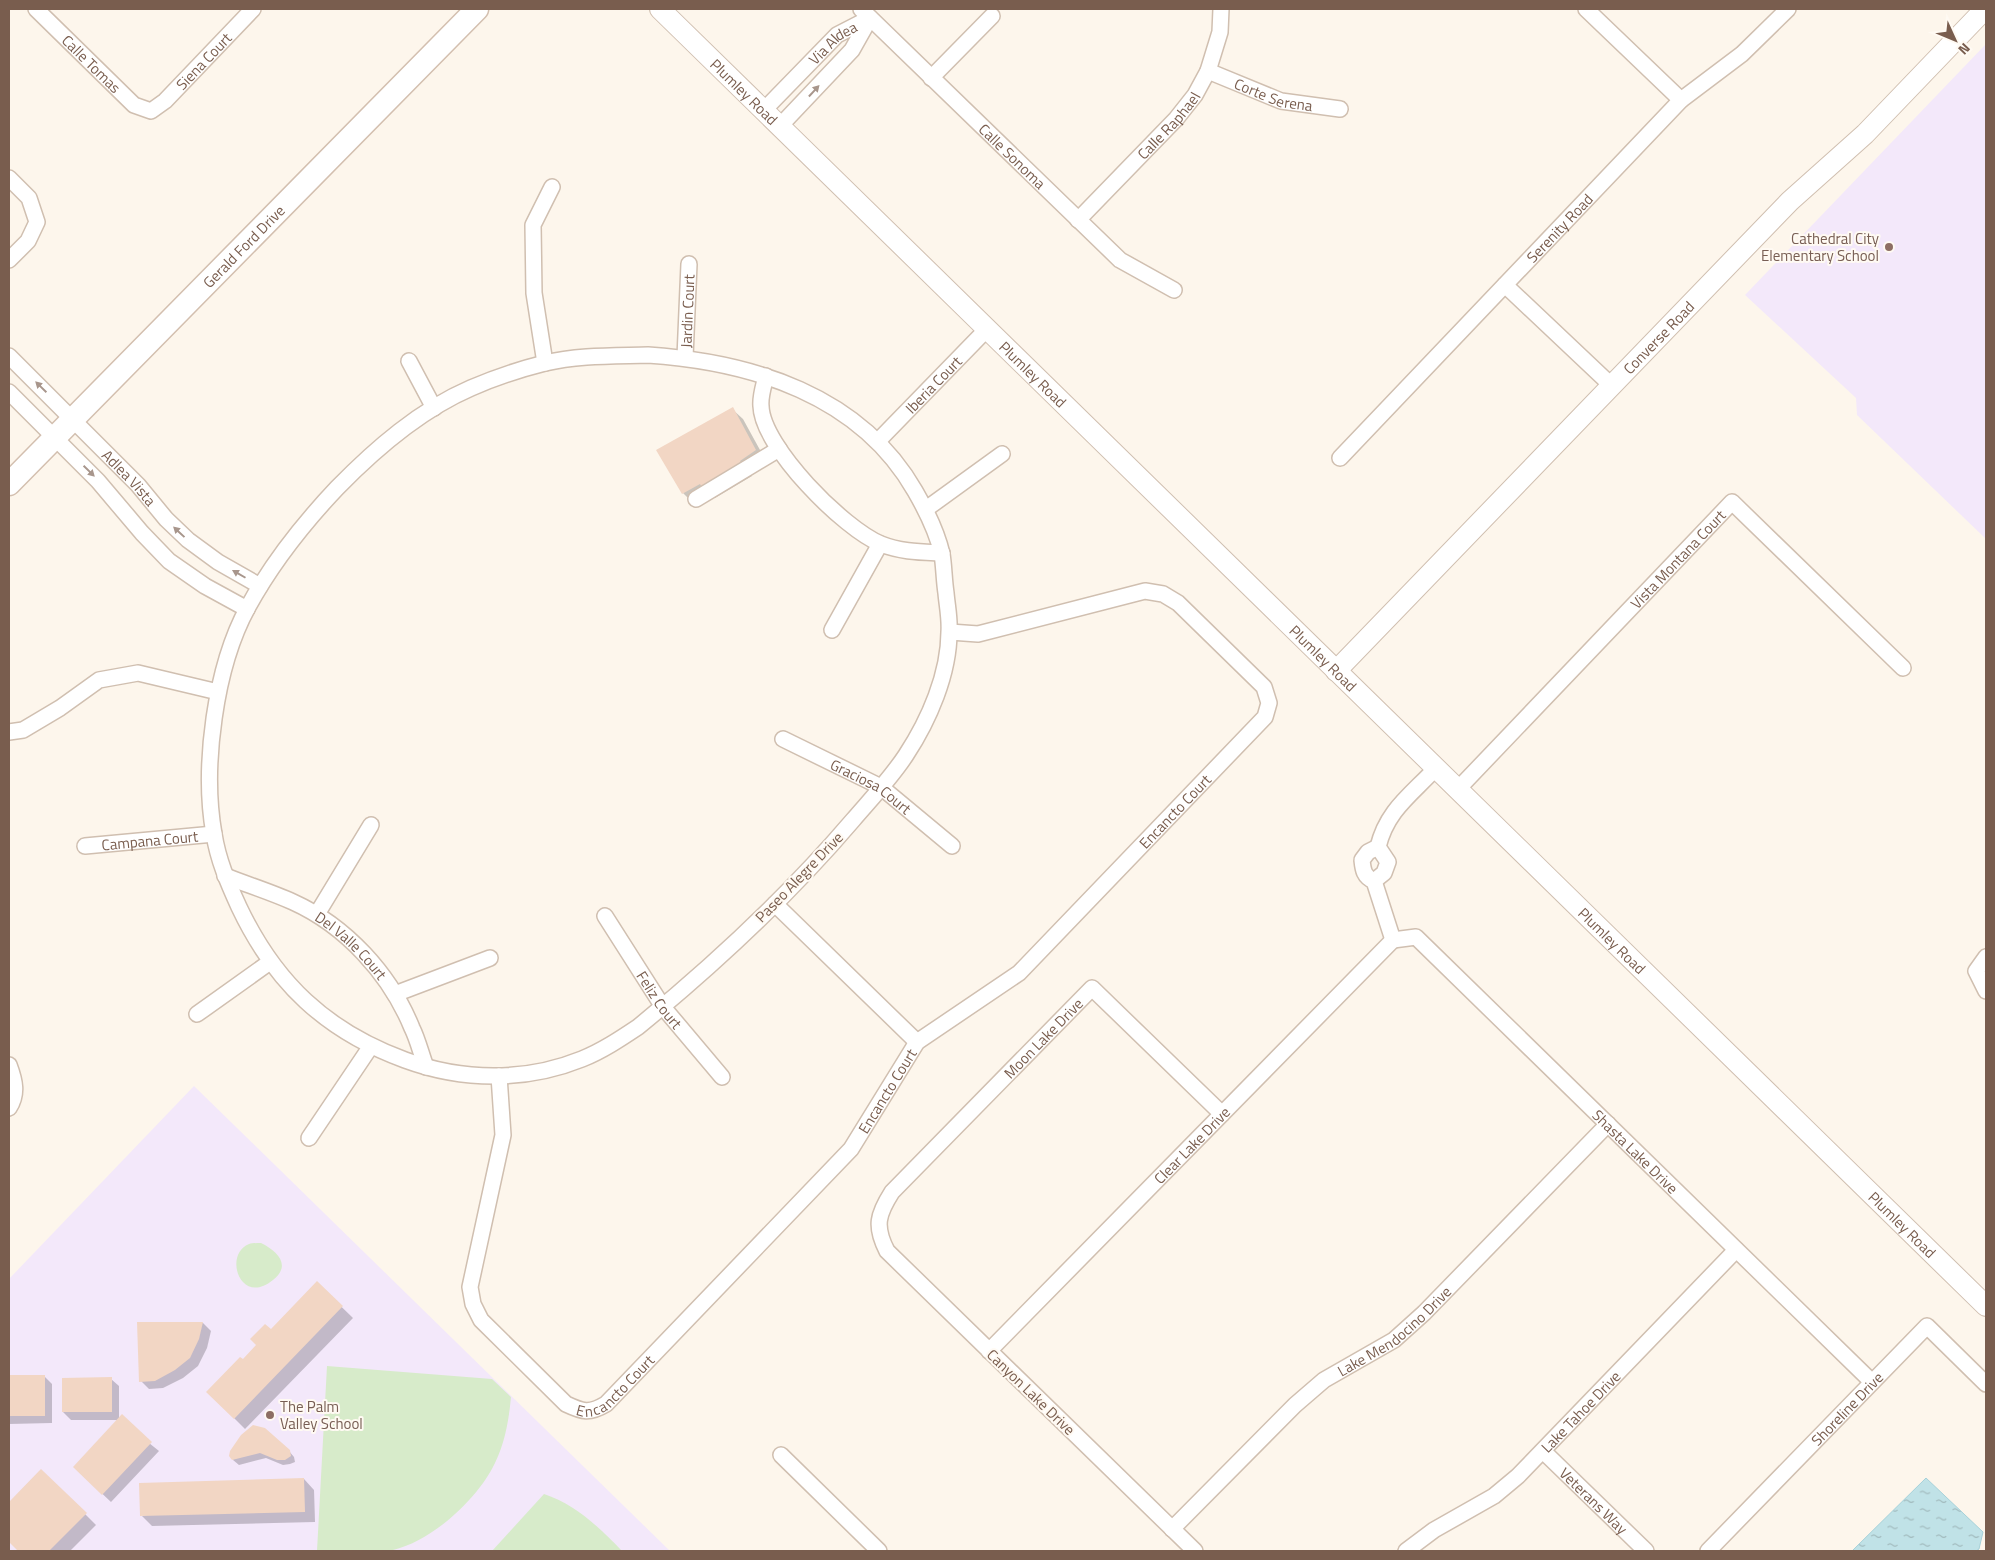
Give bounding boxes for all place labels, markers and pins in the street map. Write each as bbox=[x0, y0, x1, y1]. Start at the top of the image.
place label: Cathedral City Elementary School bbox=[1761, 227, 1879, 267]
marker: Cathedral City Elementary School bbox=[1883, 241, 1895, 253]
place label: The Palm Valley School bbox=[280, 1395, 363, 1435]
marker: The Palm Valley School bbox=[264, 1409, 276, 1421]

